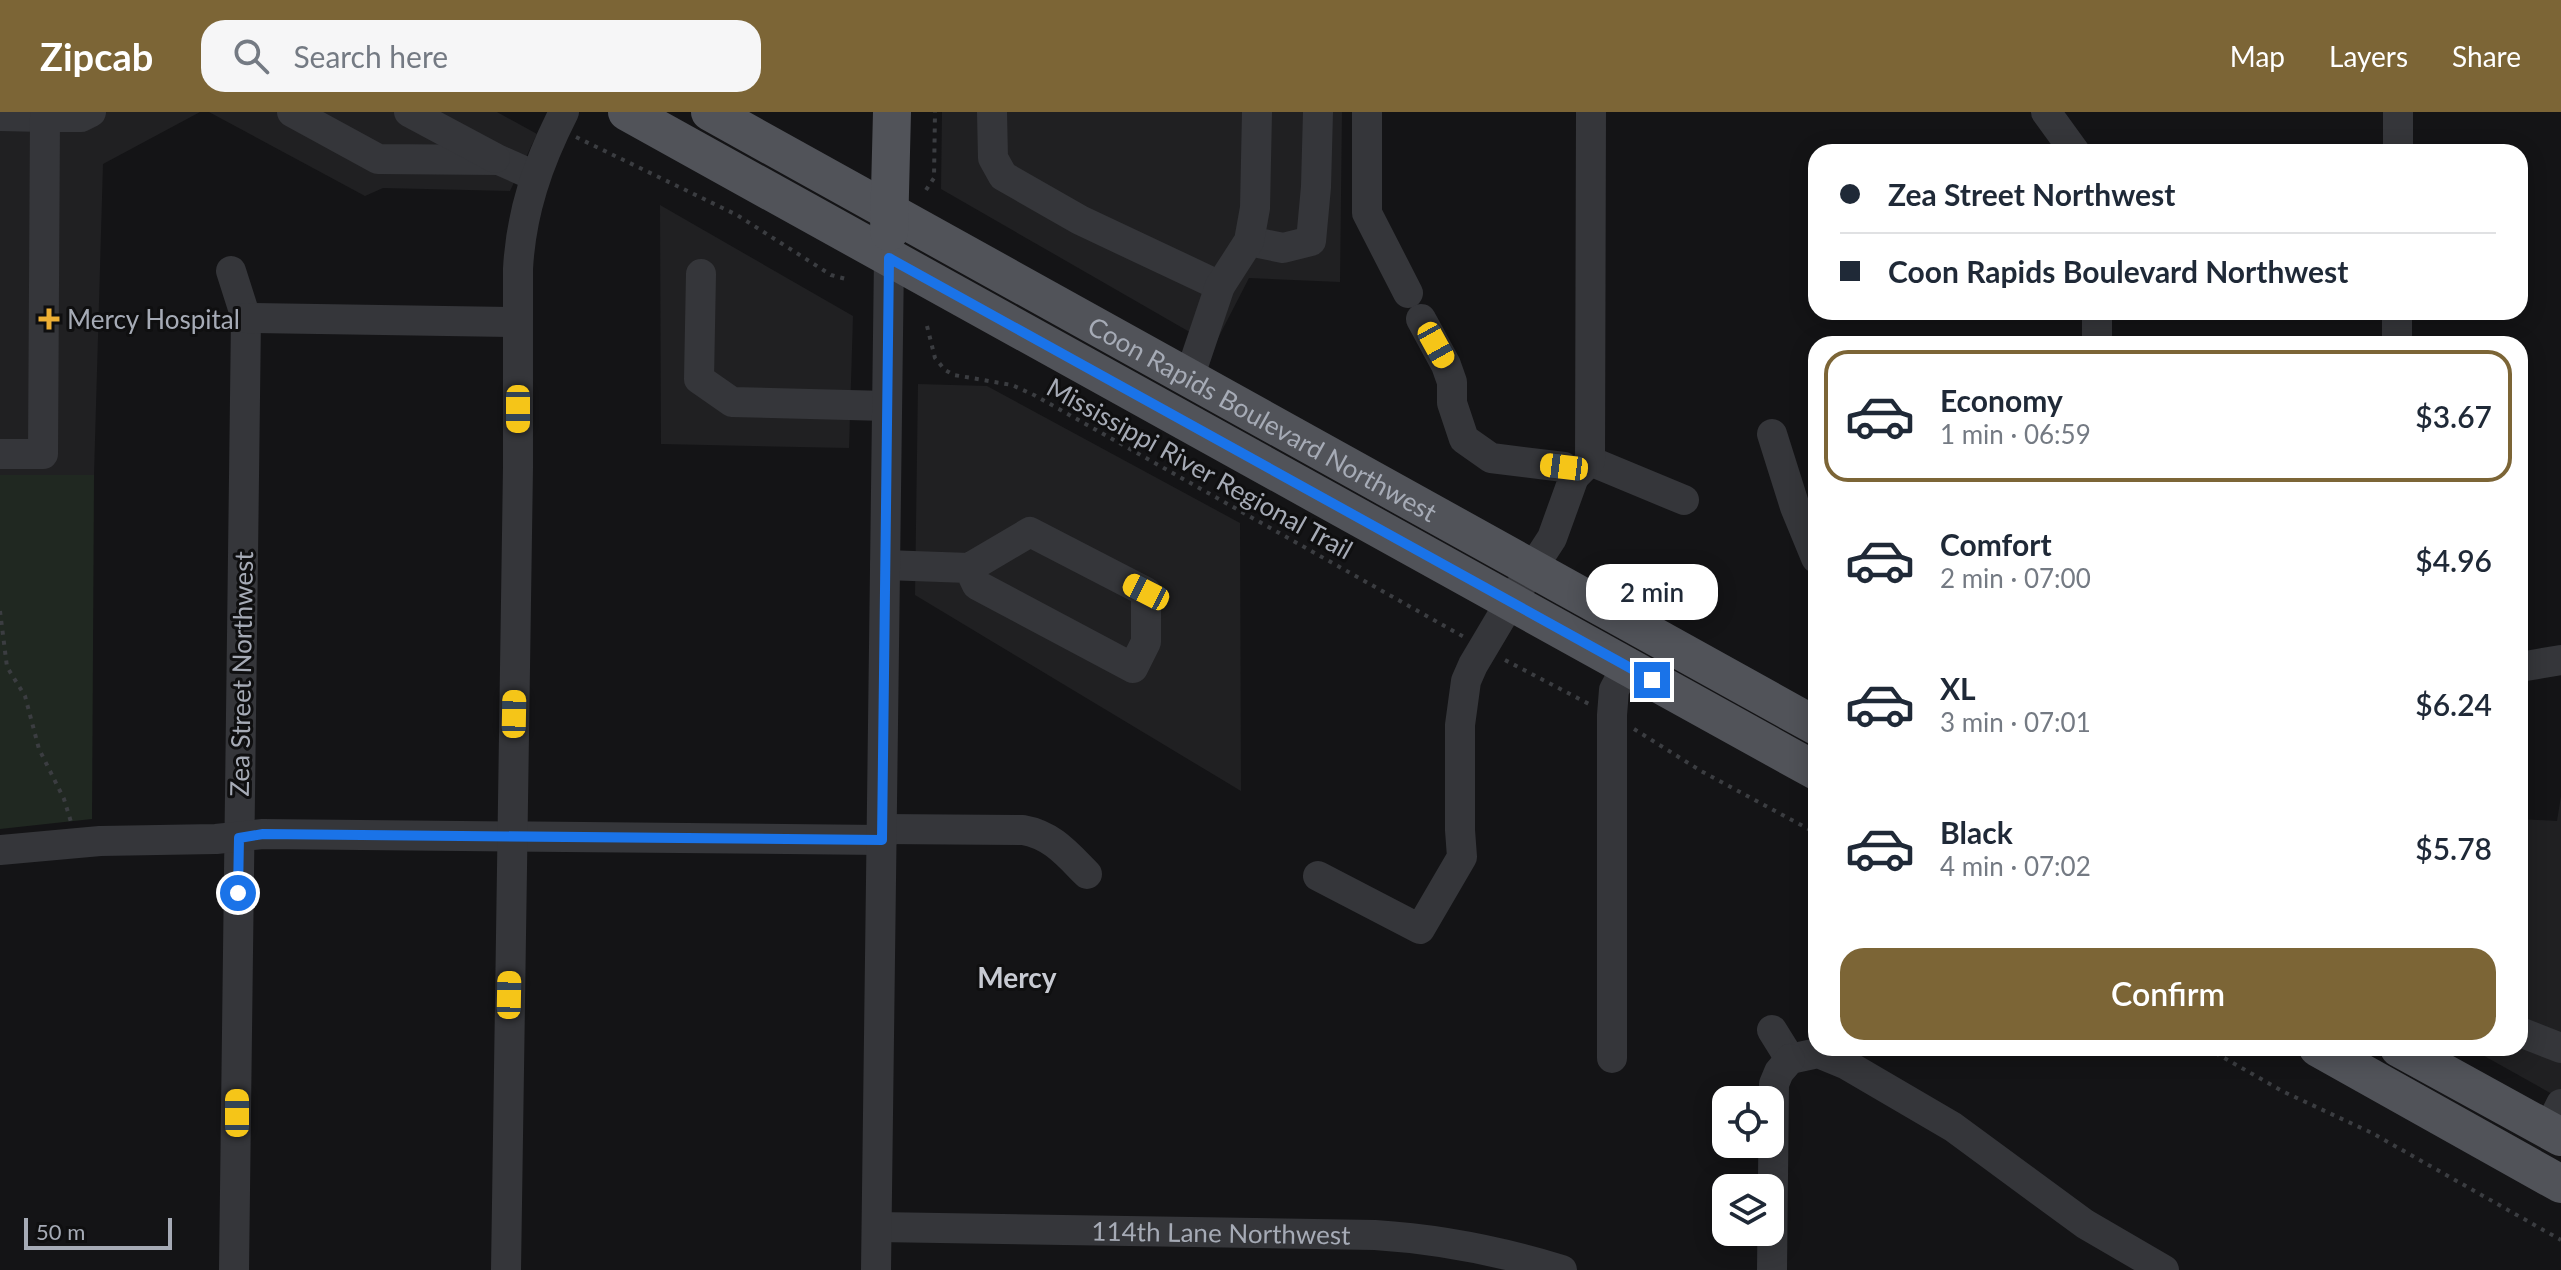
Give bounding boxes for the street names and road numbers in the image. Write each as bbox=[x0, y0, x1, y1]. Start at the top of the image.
street label: Coon Rapids Boulevard Northwest bbox=[1083, 309, 1443, 529]
street label: Mississippi River Regional Trail bbox=[1042, 370, 1358, 566]
street label: Zea Street Northwest bbox=[223, 550, 259, 797]
street label: 114th Lane Northwest bbox=[1091, 1214, 1351, 1251]

